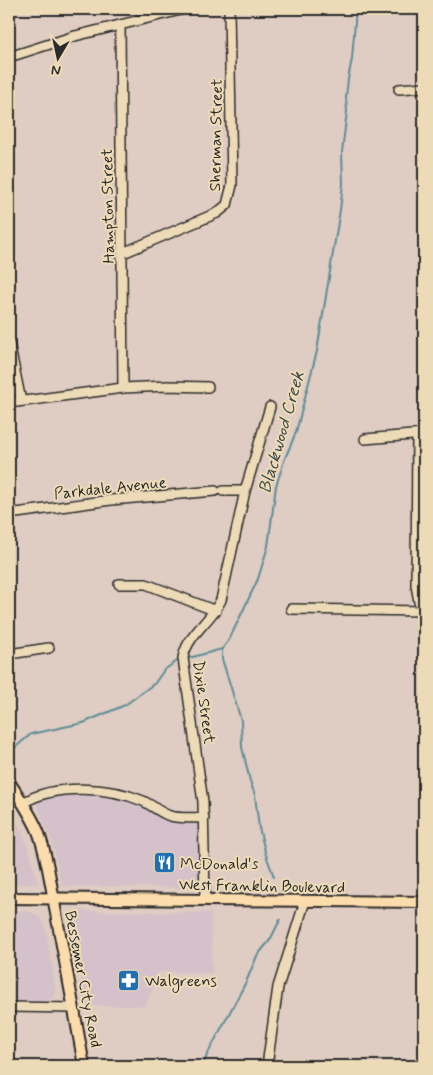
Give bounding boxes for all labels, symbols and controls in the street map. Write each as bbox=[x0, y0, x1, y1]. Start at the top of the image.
north arrow bbox=[32, 32, 82, 82]
text: N bbox=[50, 60, 62, 79]
street label: Sherman Street bbox=[205, 78, 228, 192]
street label: Hampton Street bbox=[97, 148, 120, 264]
water label: Blackwood Creek bbox=[253, 368, 311, 496]
street label: Parkdale Avenue bbox=[53, 472, 167, 505]
street label: Dixie Street bbox=[187, 659, 220, 746]
restaurant icon: McDonald's bbox=[152, 851, 176, 875]
place label: McDonald's bbox=[180, 854, 259, 875]
street label: West Franklin Boulevard bbox=[179, 875, 345, 898]
street label: Bessemer City Road bbox=[59, 909, 106, 1049]
pharmacy icon: Walgreens bbox=[117, 968, 141, 992]
place label: Walgreens bbox=[145, 971, 217, 993]

